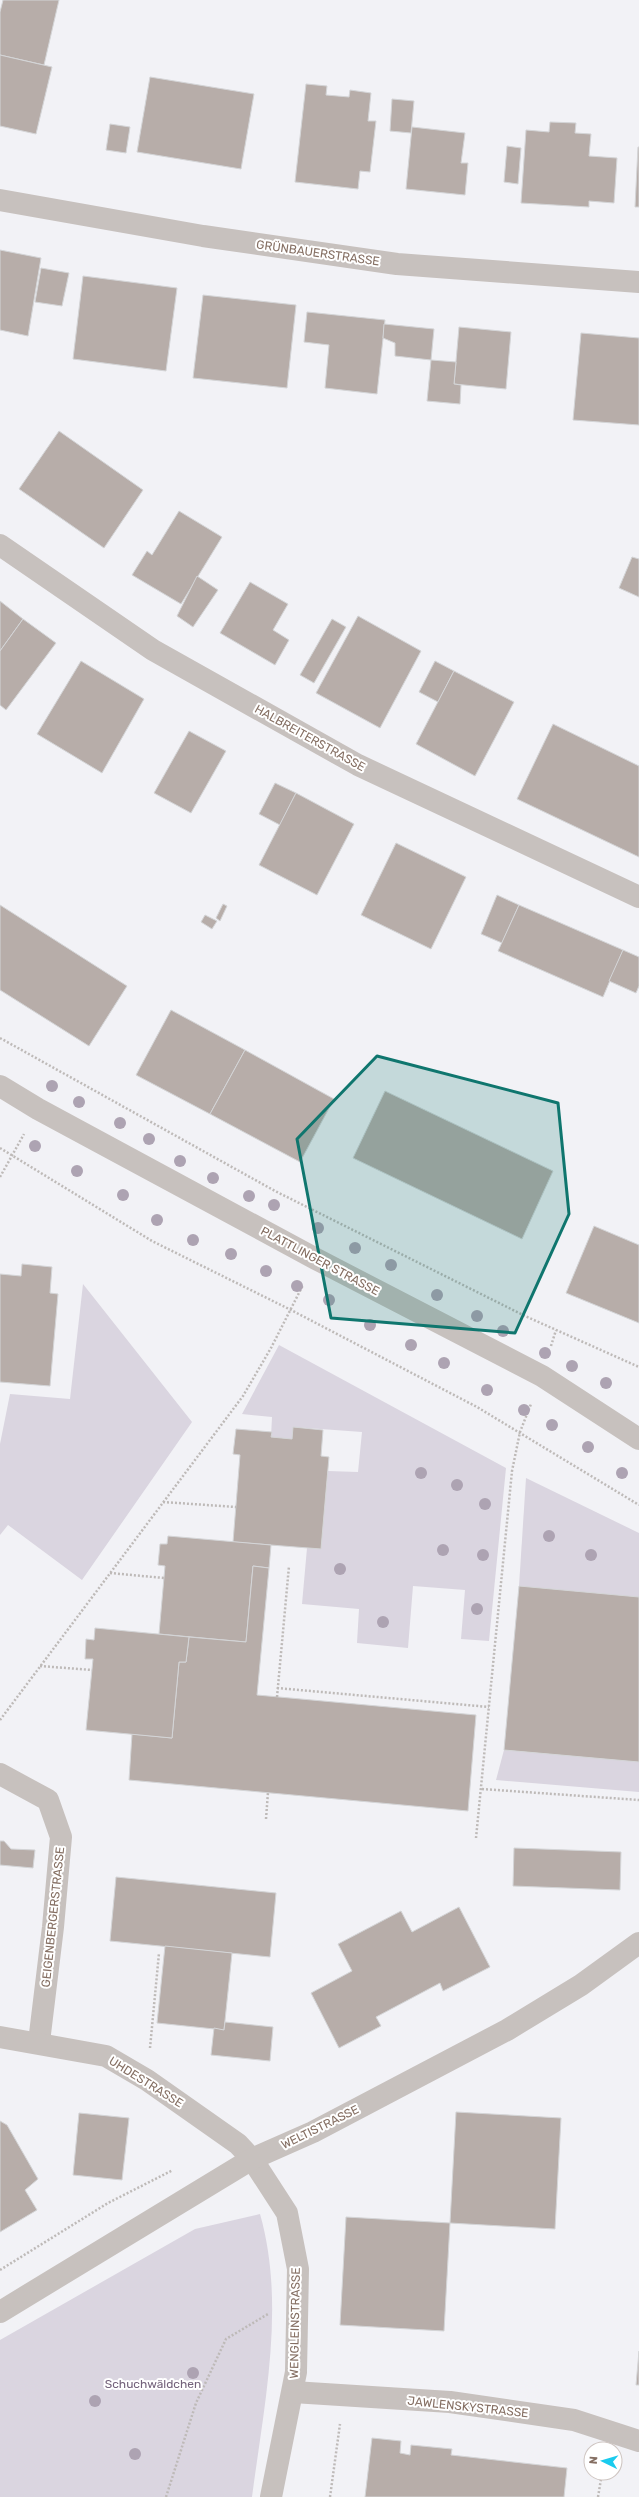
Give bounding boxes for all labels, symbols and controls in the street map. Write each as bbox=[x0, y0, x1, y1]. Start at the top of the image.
street label: GRÜNBAUERSTRASSE bbox=[255, 237, 381, 269]
street label: HALBREITERSTRASSE bbox=[252, 702, 368, 774]
street label: PLATTLINGER STRASSE bbox=[258, 1224, 382, 1298]
street label: GEIGENBERGERSTRASSE bbox=[39, 1846, 67, 1988]
street label: UHDESTRASSE bbox=[106, 2054, 186, 2110]
street label: WELTISTRASSE bbox=[279, 2102, 361, 2152]
street label: WENGLEINSTRASSE bbox=[287, 2267, 303, 2379]
park label: Schuchwäldchen bbox=[105, 2377, 201, 2391]
street label: JAWLENSKYSTRASSE bbox=[407, 2394, 529, 2420]
north arrow bbox=[583, 2441, 623, 2481]
text: N bbox=[587, 2456, 600, 2465]

